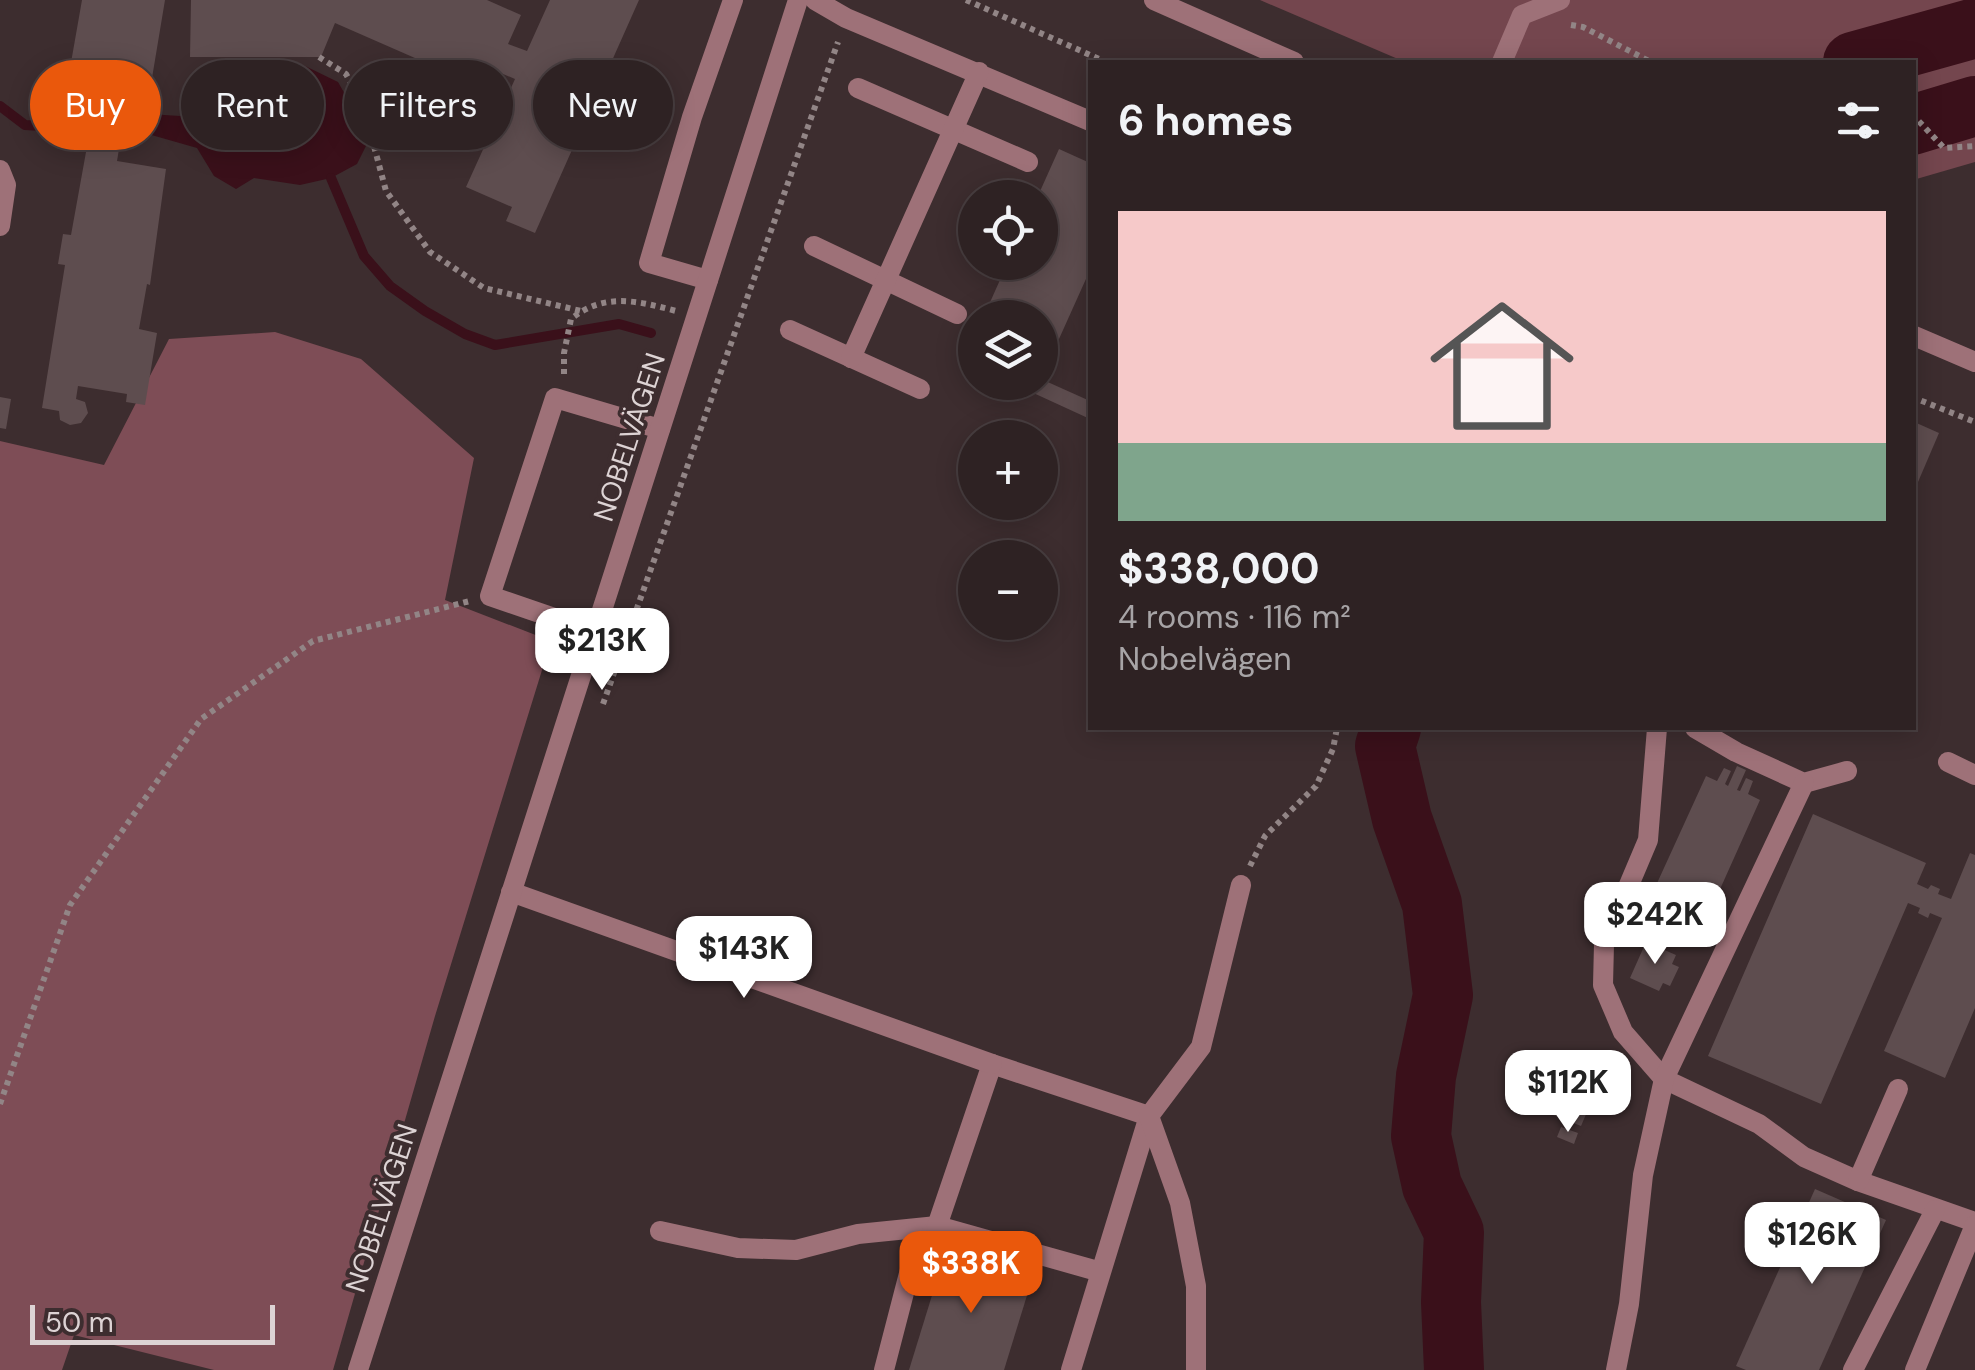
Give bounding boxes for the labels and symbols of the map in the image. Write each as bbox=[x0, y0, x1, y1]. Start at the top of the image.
street label: NOBELVÄGEN bbox=[585, 348, 674, 526]
pin: $213K bbox=[532, 608, 672, 693]
pin: $242K bbox=[1585, 882, 1725, 967]
pin: $143K bbox=[674, 916, 814, 1001]
pin: $112K bbox=[1498, 1050, 1638, 1135]
street label: NOBELVÄGEN bbox=[337, 1119, 426, 1297]
pin: $126K bbox=[1742, 1202, 1882, 1287]
pin: $338K bbox=[901, 1231, 1041, 1316]
scale bar bbox=[30, 1300, 275, 1344]

